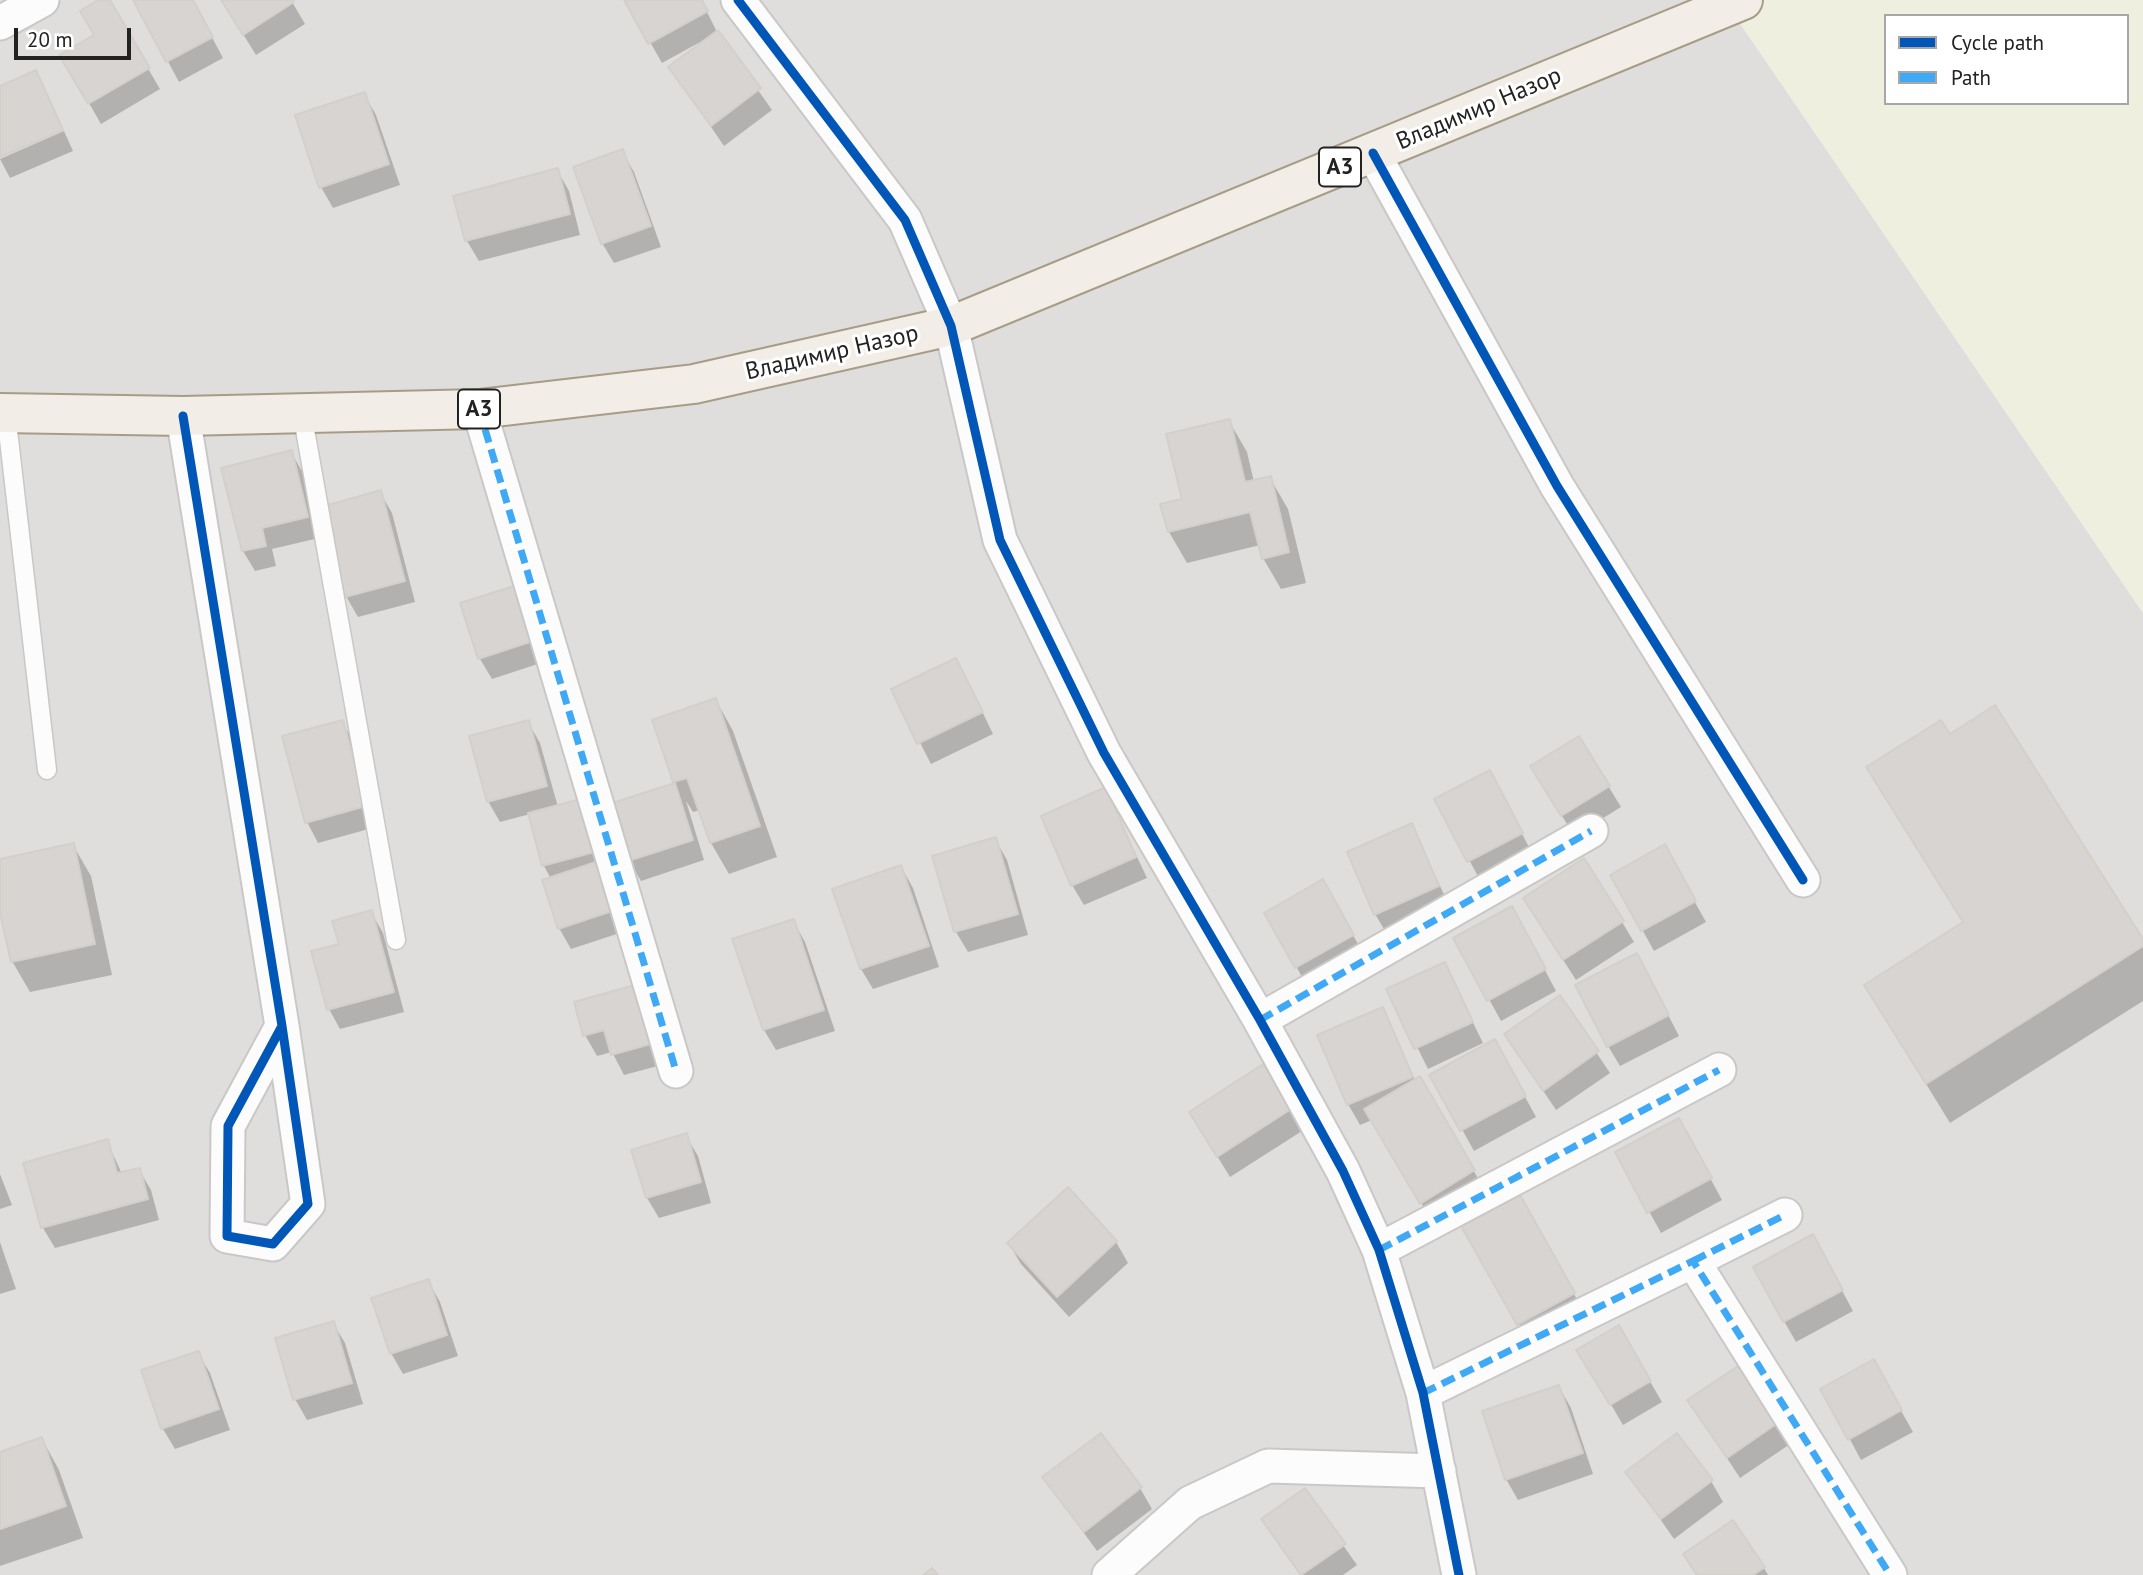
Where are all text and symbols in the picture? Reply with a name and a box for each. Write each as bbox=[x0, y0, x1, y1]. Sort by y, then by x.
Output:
scale bar bbox=[18, 14, 135, 58]
legend bbox=[1884, 14, 2129, 105]
text: 20 m bbox=[27, 26, 73, 53]
text: Cycle path bbox=[1951, 29, 2044, 56]
street label: Владимир Назор bbox=[1392, 61, 1566, 157]
text: Path bbox=[1951, 64, 1991, 91]
road number: A3 bbox=[1319, 148, 1361, 186]
street label: Владимир Назор bbox=[743, 319, 921, 387]
road number: A3 bbox=[458, 390, 500, 428]

